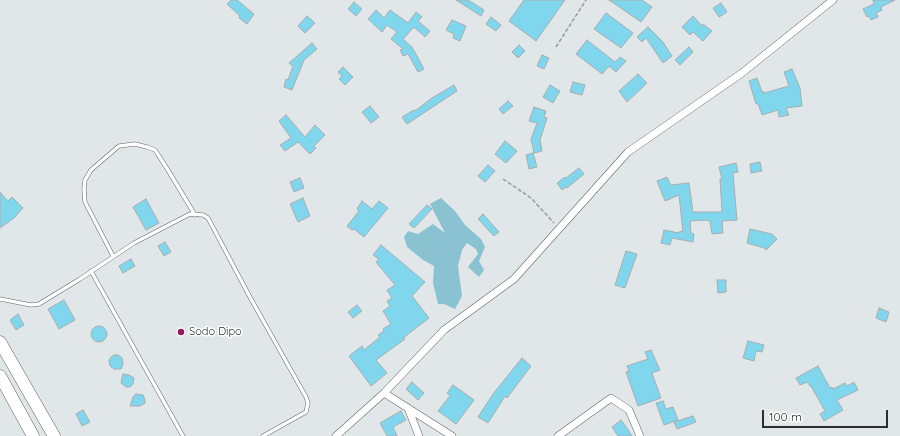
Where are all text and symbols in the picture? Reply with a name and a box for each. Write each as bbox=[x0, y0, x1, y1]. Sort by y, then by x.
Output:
place label: Sodo Dipo bbox=[189, 325, 242, 339]
marker: Sodo Dipo bbox=[176, 327, 186, 337]
scale bar bbox=[764, 402, 890, 428]
text: 100 m bbox=[769, 409, 802, 424]

